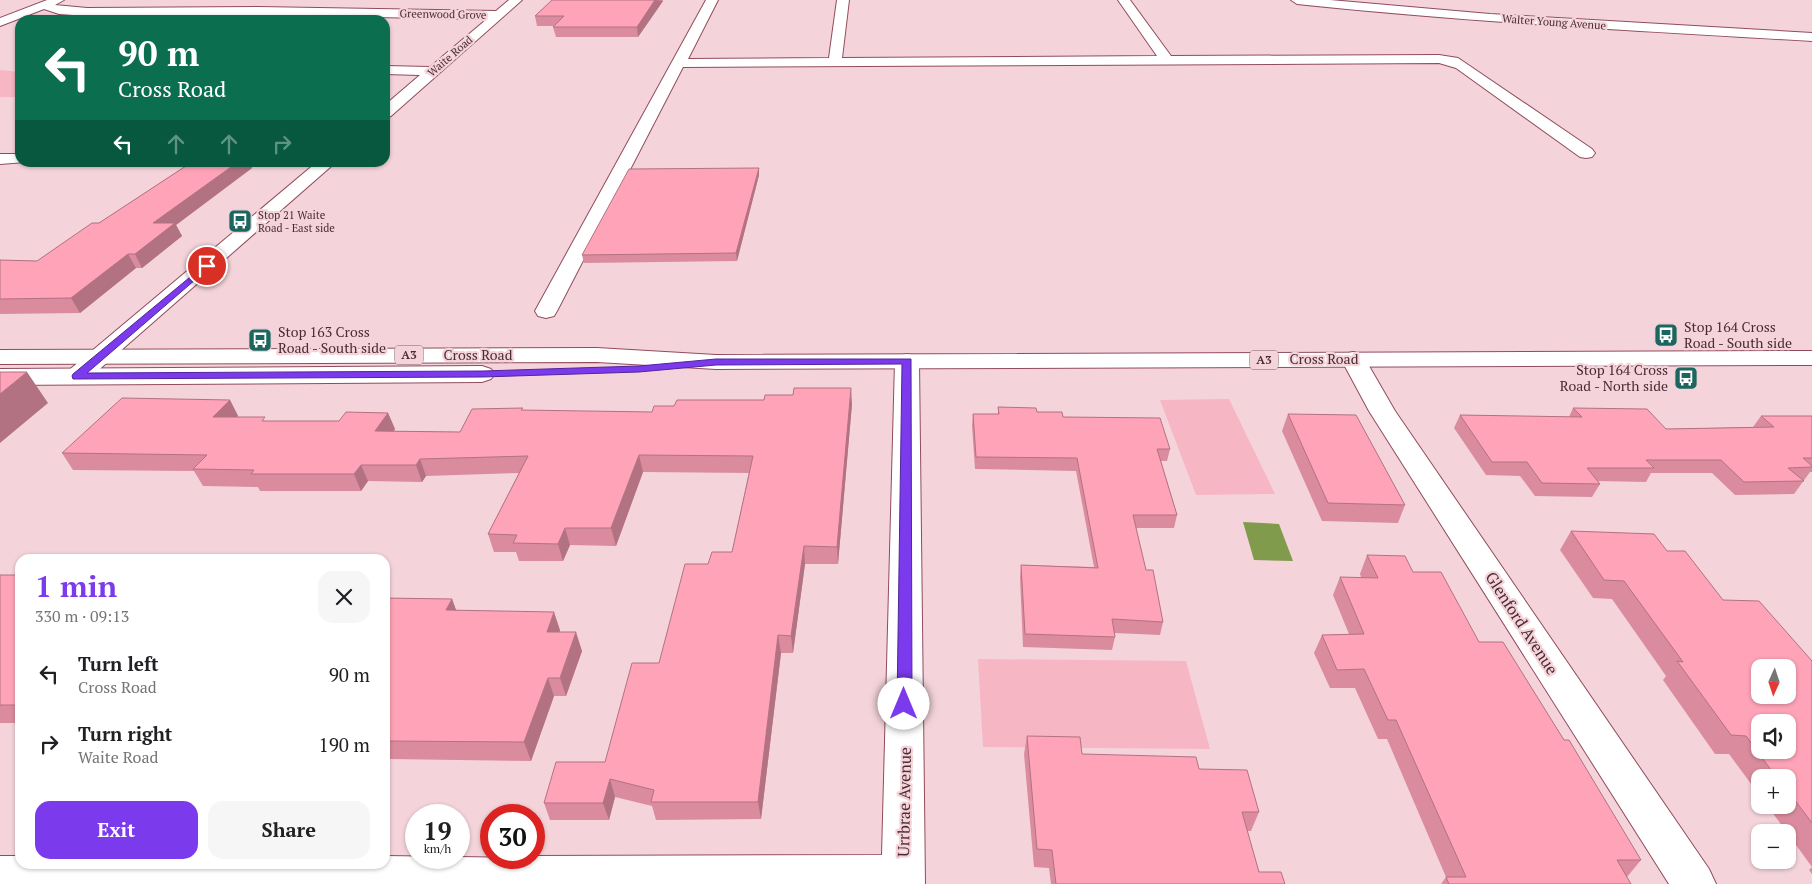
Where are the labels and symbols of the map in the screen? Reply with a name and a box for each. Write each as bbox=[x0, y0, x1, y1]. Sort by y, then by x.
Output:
street label: Greenwood Grove bbox=[399, 6, 487, 22]
street label: Walter Young Avenue bbox=[1502, 11, 1607, 33]
street label: Waite Road bbox=[425, 33, 475, 79]
bus stop icon: Stop 21 Waite Road - East side bbox=[227, 208, 253, 234]
place label: Stop 21 Waite Road - East side bbox=[258, 208, 335, 235]
pin bbox=[186, 245, 228, 287]
place label: Stop 164 Cross Road - South side bbox=[1684, 317, 1792, 352]
place label: Stop 163 Cross Road - South side bbox=[278, 322, 386, 357]
bus stop icon: Stop 164 Cross Road - South side bbox=[1653, 322, 1679, 348]
bus stop icon: Stop 163 Cross Road - South side bbox=[247, 327, 273, 353]
street label: Cross Road bbox=[444, 345, 513, 364]
road number: A3 bbox=[395, 346, 423, 364]
street label: Cross Road bbox=[1290, 349, 1359, 368]
road number: A3 bbox=[1250, 350, 1278, 370]
place label: Stop 164 Cross Road - North side bbox=[1560, 360, 1668, 395]
bus stop icon: Stop 164 Cross Road - North side bbox=[1673, 365, 1699, 391]
street label: Glenford Avenue bbox=[1481, 567, 1563, 679]
north arrow bbox=[1751, 659, 1796, 704]
position arrow bbox=[877, 677, 929, 729]
street label: Urrbrae Avenue bbox=[892, 747, 916, 857]
speed limit sign: 30 bbox=[480, 804, 545, 869]

